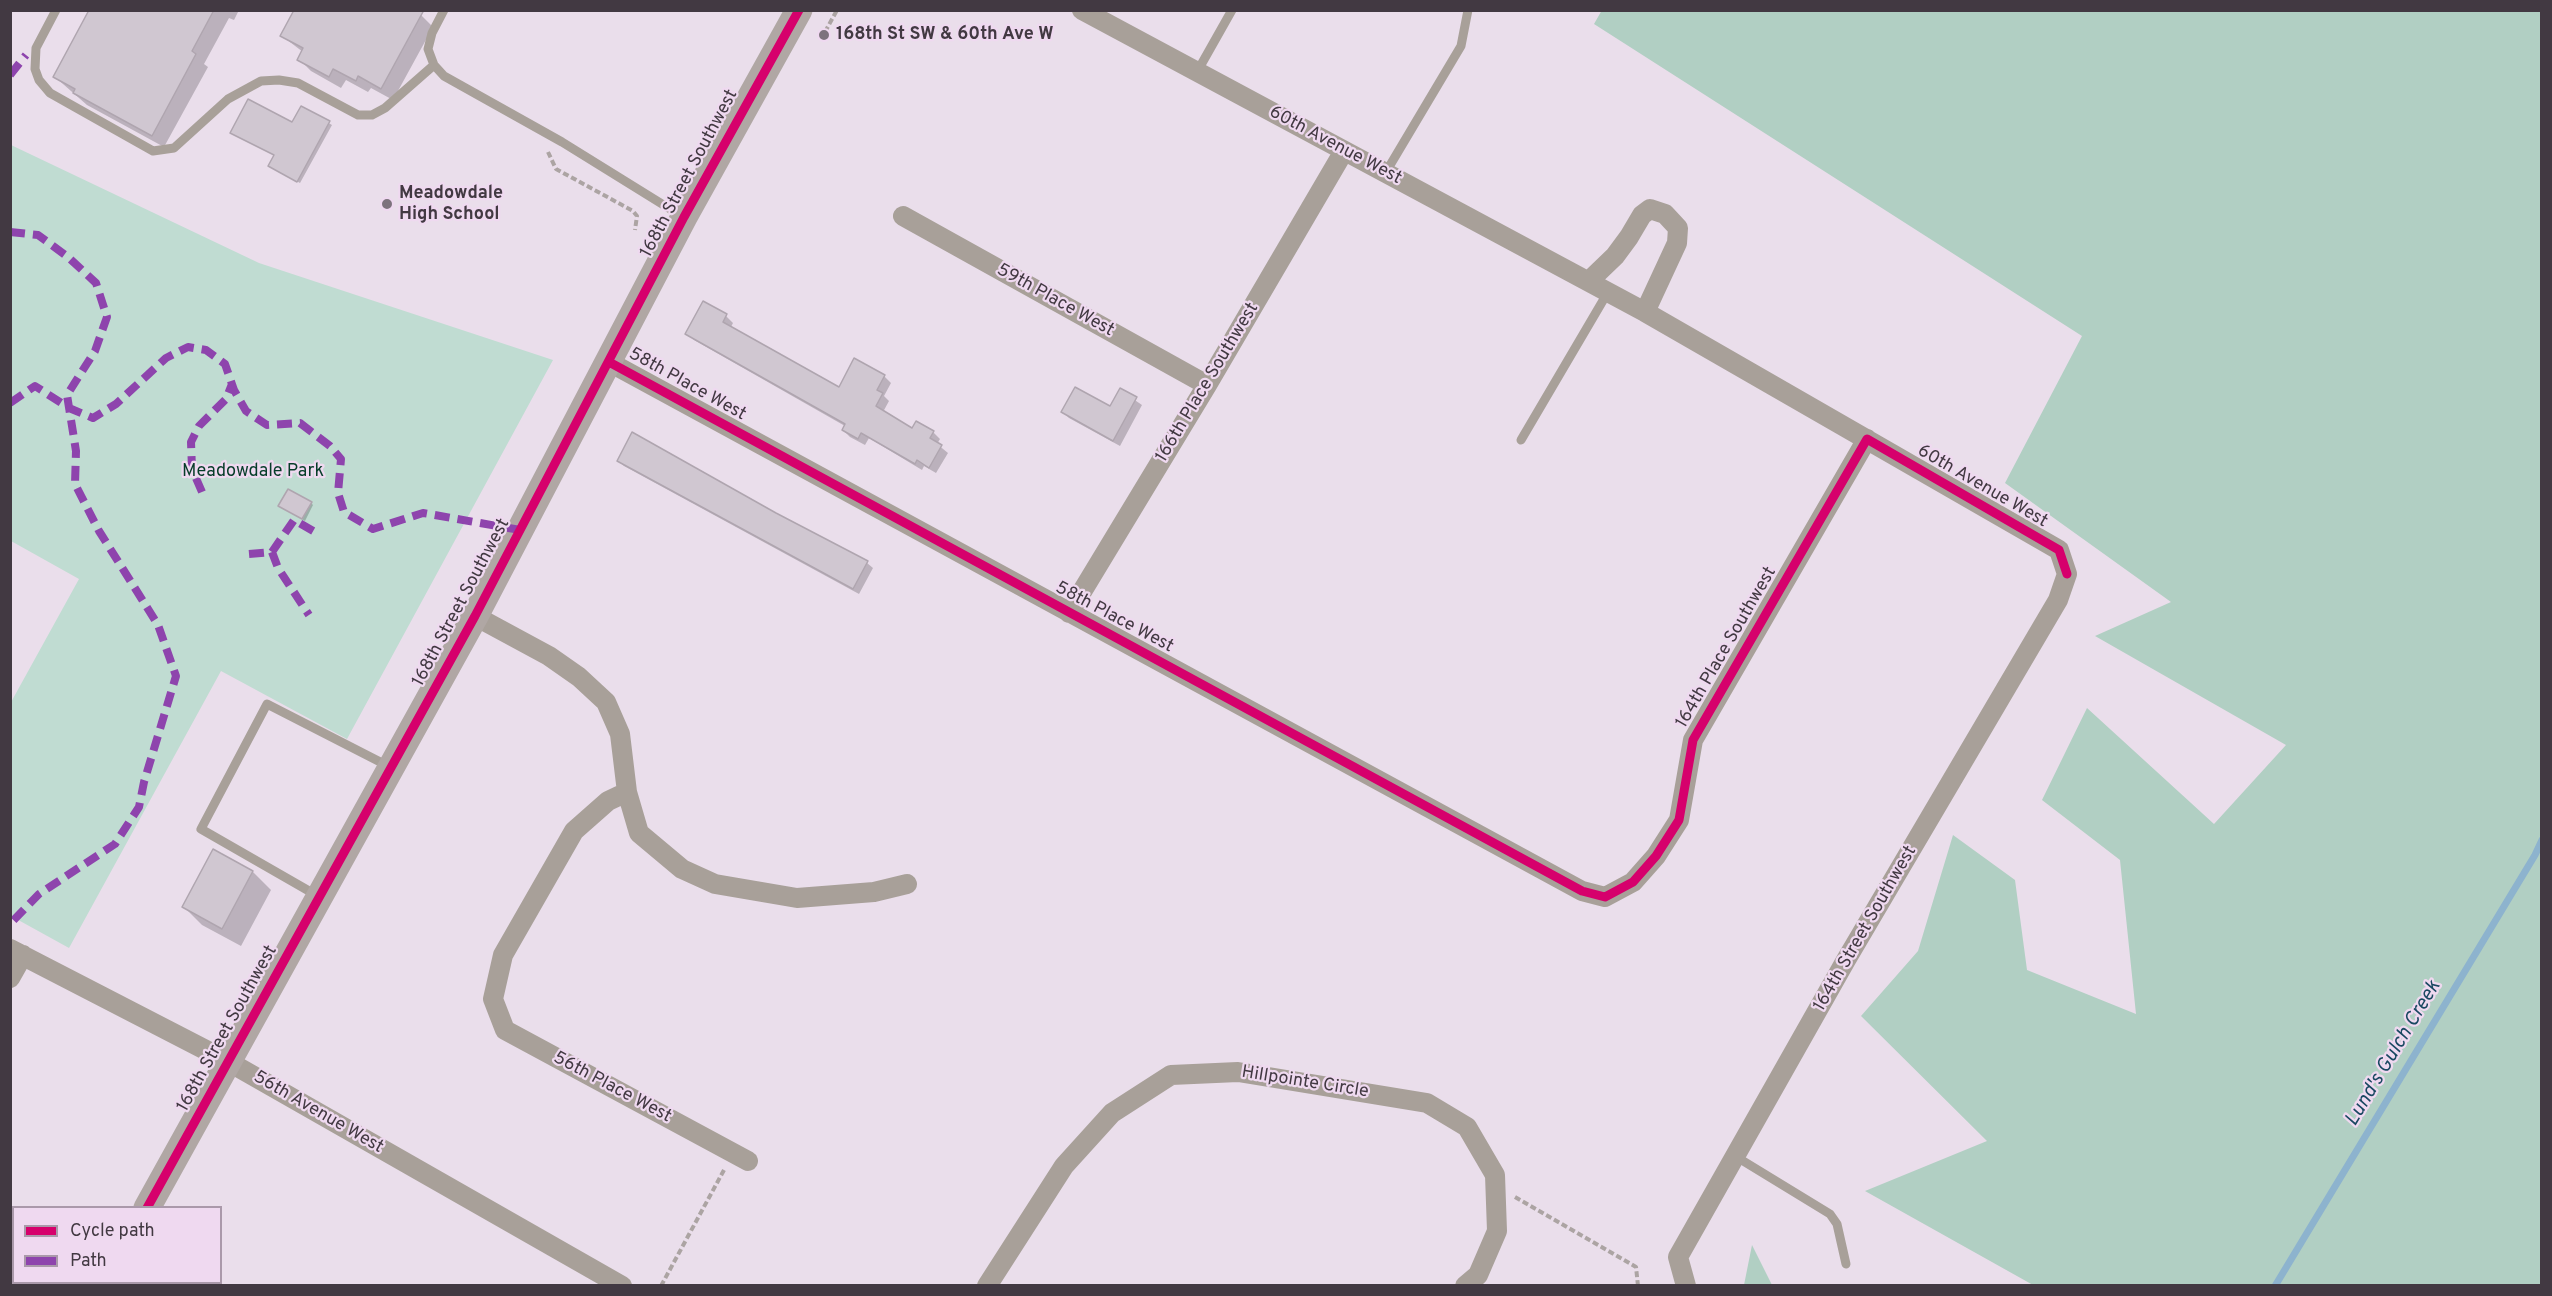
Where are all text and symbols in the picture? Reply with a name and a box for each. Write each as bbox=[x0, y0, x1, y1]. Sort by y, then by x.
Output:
place label: 168th St SW & 60th Ave W bbox=[836, 24, 1054, 46]
marker: 168th St SW & 60th Ave W bbox=[817, 28, 831, 42]
street label: 168th Street Southwest bbox=[637, 86, 743, 262]
street label: 60th Avenue West bbox=[1265, 102, 1405, 190]
place label: Meadowdale High School bbox=[399, 183, 503, 226]
marker: Meadowdale High School bbox=[380, 197, 394, 211]
street label: 59th Place West bbox=[993, 260, 1117, 342]
street label: 166th Place Southwest bbox=[1152, 299, 1264, 467]
street label: 58th Place West bbox=[625, 344, 749, 426]
street label: 60th Avenue West bbox=[1913, 441, 2051, 533]
park label: Meadowdale Park bbox=[182, 461, 324, 483]
street label: 168th Street Southwest bbox=[409, 515, 515, 691]
street label: 164th Place Southwest bbox=[1672, 564, 1782, 732]
street label: 58th Place West bbox=[1051, 578, 1177, 658]
street label: 164th Street Southwest bbox=[1810, 842, 1922, 1016]
street label: 168th Street Southwest bbox=[173, 942, 283, 1116]
water label: Lund's Gulch Creek bbox=[2341, 977, 2447, 1131]
street label: 56th Place West bbox=[549, 1048, 675, 1128]
street label: Hillpointe Circle bbox=[1240, 1062, 1370, 1104]
street label: 56th Avenue West bbox=[249, 1067, 387, 1159]
legend bbox=[12, 1206, 222, 1284]
text: Cycle path bbox=[70, 1220, 155, 1243]
text: Path bbox=[70, 1250, 107, 1273]

